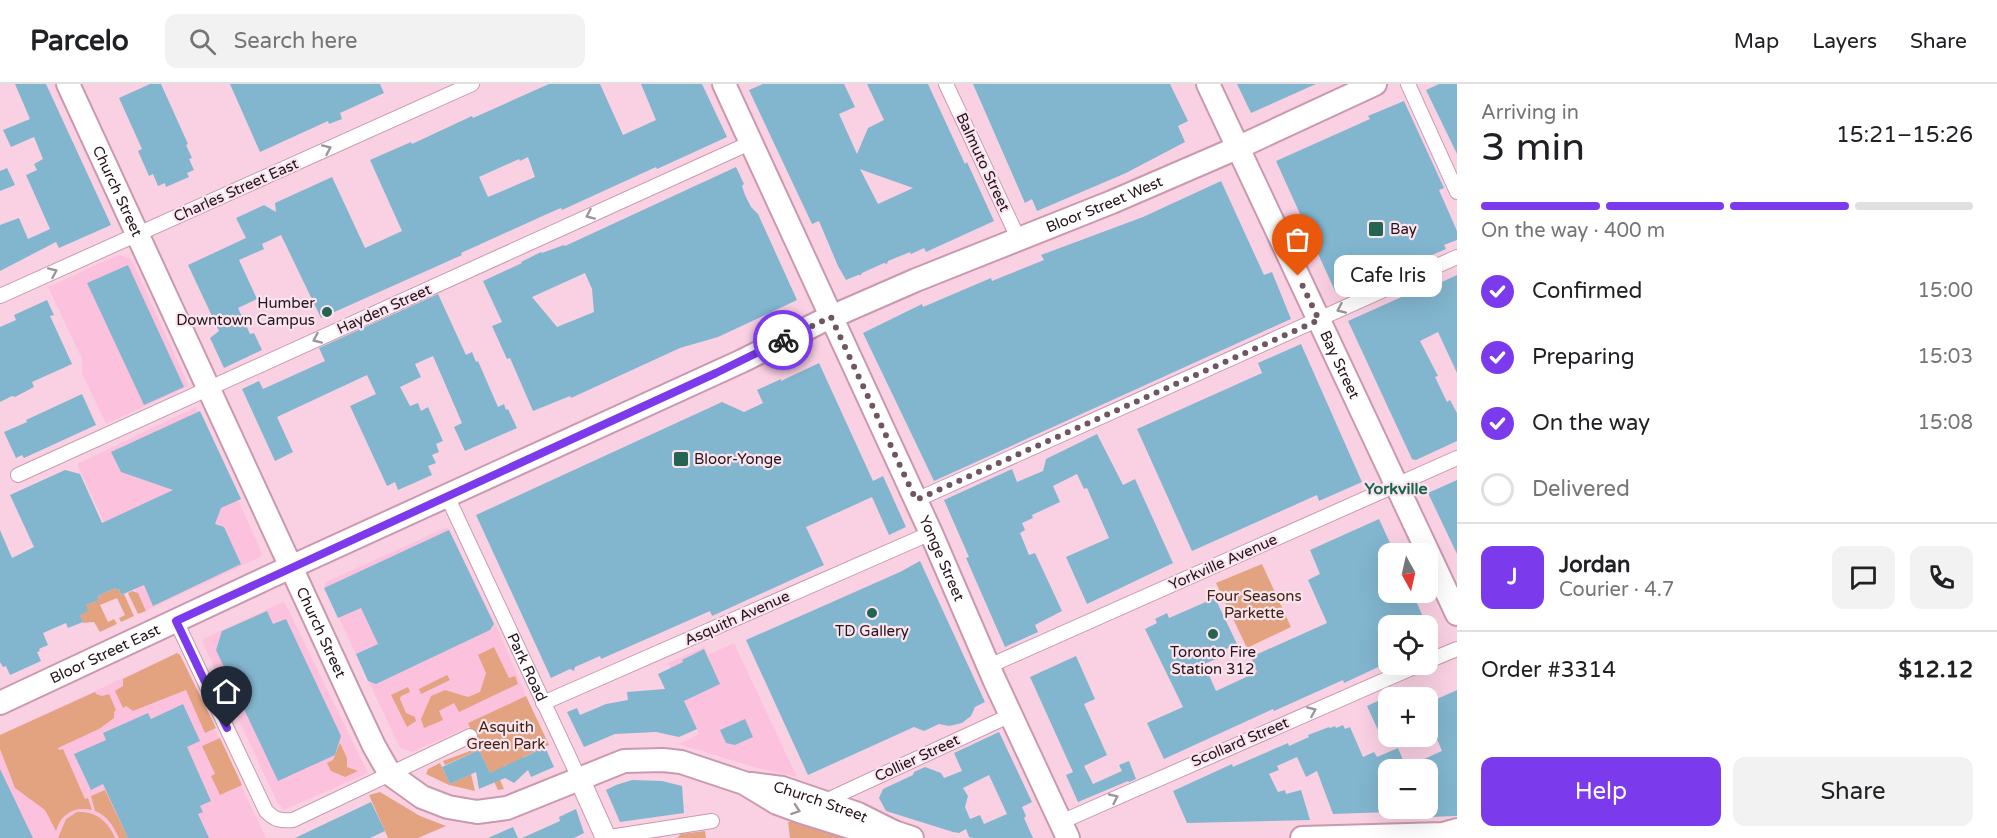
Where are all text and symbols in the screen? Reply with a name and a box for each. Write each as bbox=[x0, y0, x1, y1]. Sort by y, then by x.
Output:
search box bbox=[165, 14, 585, 68]
text: Parcelo bbox=[30, 24, 129, 58]
icon: search bbox=[186, 25, 219, 58]
text: Search here bbox=[234, 28, 358, 54]
text: Map bbox=[1734, 29, 1779, 54]
text: Layers bbox=[1812, 29, 1877, 54]
text: Share bbox=[1910, 29, 1967, 54]
text: Arriving in bbox=[1481, 101, 1579, 125]
street label: Balmuto Street bbox=[952, 110, 1014, 214]
text: 15:21–15:26 bbox=[1836, 122, 1973, 148]
text: 3 min bbox=[1481, 124, 1585, 171]
street label: Church Street bbox=[89, 143, 146, 240]
one-way arrow bbox=[320, 144, 331, 156]
street label: Charles Street East bbox=[171, 154, 301, 226]
street label: Bloor Street West bbox=[1043, 172, 1166, 236]
one-way arrow bbox=[586, 208, 597, 220]
pin bbox=[1272, 214, 1323, 276]
text: On the way · 400 m bbox=[1481, 219, 1665, 243]
marker: Bay bbox=[1367, 220, 1385, 238]
place label: Bay bbox=[1390, 220, 1417, 238]
icon: bag bbox=[1281, 223, 1314, 256]
callout: Cafe Iris bbox=[1334, 255, 1442, 297]
text: Cafe Iris bbox=[1350, 264, 1426, 288]
one-way arrow bbox=[47, 267, 58, 279]
icon: check bbox=[1481, 275, 1514, 308]
text: Confirmed bbox=[1532, 278, 1642, 304]
text: 15:00 bbox=[1918, 279, 1973, 303]
street label: Hayden Street bbox=[334, 280, 434, 338]
place label: Humber Downtown Campus bbox=[176, 294, 315, 329]
one-way arrow bbox=[1336, 302, 1347, 314]
marker: Humber Downtown Campus bbox=[320, 305, 334, 319]
courier bbox=[753, 310, 813, 370]
icon: bike bbox=[767, 324, 800, 357]
street label: Bay Street bbox=[1316, 327, 1364, 402]
one-way arrow bbox=[312, 332, 323, 344]
icon: check bbox=[1481, 341, 1514, 374]
text: Preparing bbox=[1532, 344, 1635, 370]
text: 15:03 bbox=[1918, 345, 1973, 369]
icon: check bbox=[1481, 407, 1514, 440]
text: On the way bbox=[1532, 410, 1650, 436]
text: 15:08 bbox=[1918, 411, 1973, 435]
marker: Bloor-Yonge bbox=[672, 450, 690, 468]
place label: Bloor-Yonge bbox=[694, 450, 782, 468]
text: Delivered bbox=[1532, 476, 1630, 502]
district label: Yorkville bbox=[1364, 479, 1428, 499]
street label: Yonge Street bbox=[915, 513, 968, 604]
street label: Yorkville Avenue bbox=[1166, 530, 1280, 594]
north arrow bbox=[1378, 543, 1438, 603]
map controls bbox=[1378, 543, 1438, 819]
button: chat bbox=[1832, 546, 1895, 609]
button: phone bbox=[1910, 546, 1973, 609]
text: Jordan bbox=[1559, 552, 1630, 578]
text: J bbox=[1507, 564, 1518, 590]
text: Courier · 4.7 bbox=[1559, 578, 1674, 602]
street label: Church Street bbox=[292, 584, 350, 681]
street label: Asquith Avenue bbox=[682, 587, 792, 649]
park label: Four Seasons Parkette bbox=[1206, 587, 1302, 622]
marker: TD Gallery bbox=[865, 606, 879, 620]
button: locate bbox=[1378, 615, 1438, 675]
street label: Bloor Street East bbox=[47, 620, 163, 687]
place label: TD Gallery bbox=[835, 622, 909, 640]
marker: Toronto Fire Station 312 bbox=[1206, 627, 1220, 641]
street label: Park Road bbox=[503, 630, 551, 704]
place label: Toronto Fire Station 312 bbox=[1170, 643, 1256, 678]
text: Order #3314 bbox=[1481, 657, 1616, 683]
text: $12.12 bbox=[1898, 657, 1973, 683]
pin bbox=[201, 666, 252, 728]
icon: home bbox=[210, 675, 243, 708]
button: + bbox=[1378, 687, 1438, 747]
one-way arrow bbox=[1306, 706, 1317, 718]
street label: Scollard Street bbox=[1189, 713, 1292, 771]
park label: Asquith Green Park bbox=[467, 718, 545, 753]
street label: Collier Street bbox=[872, 730, 963, 785]
button: Help bbox=[1481, 757, 1721, 826]
button: Share bbox=[1733, 757, 1973, 826]
button: − bbox=[1378, 759, 1438, 819]
street label: Church Street bbox=[773, 778, 871, 826]
one-way arrow bbox=[1108, 793, 1119, 805]
one-way arrow bbox=[790, 803, 801, 815]

